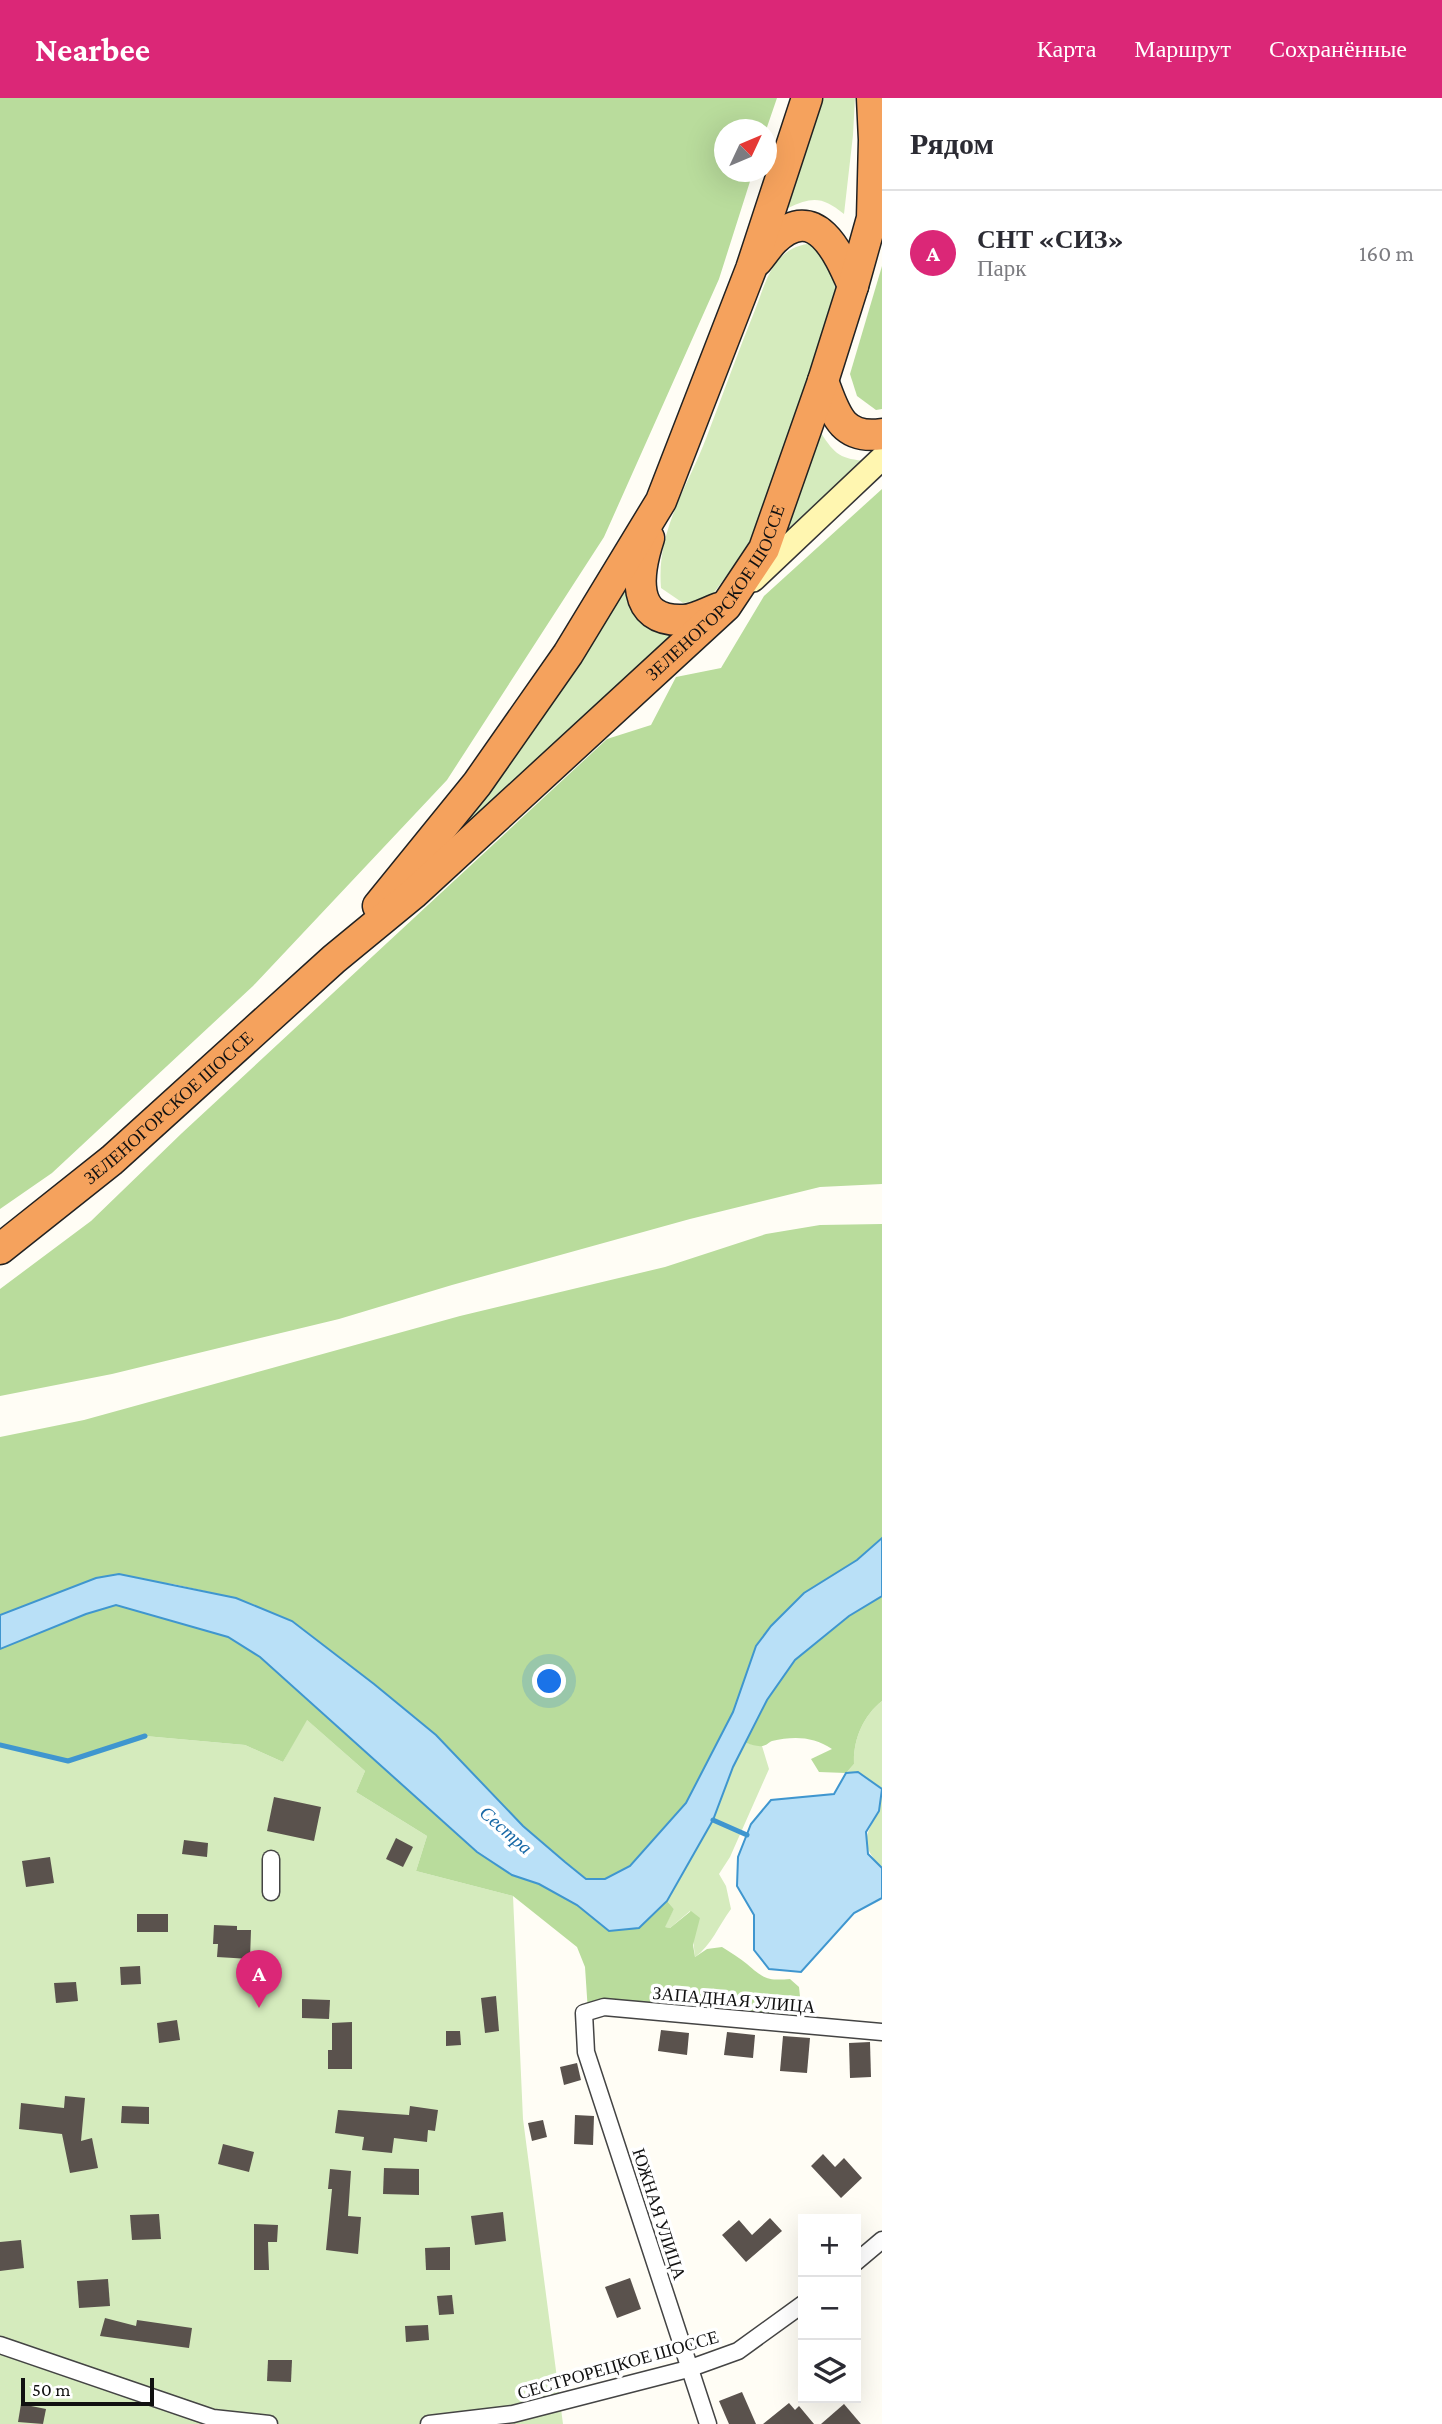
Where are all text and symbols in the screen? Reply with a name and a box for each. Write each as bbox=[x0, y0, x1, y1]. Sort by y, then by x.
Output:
text: Nearbee bbox=[35, 31, 150, 68]
text: Карта bbox=[1037, 35, 1096, 62]
text: Маршрут bbox=[1134, 35, 1231, 62]
text: Сохранённые bbox=[1269, 35, 1407, 62]
north arrow bbox=[714, 119, 777, 182]
text: Рядом bbox=[910, 127, 994, 160]
text: СНТ «СИЗ» bbox=[977, 225, 1124, 254]
text: A bbox=[926, 240, 940, 266]
text: 160 m bbox=[1359, 240, 1414, 266]
text: Парк bbox=[977, 255, 1027, 281]
street label: ЗЕЛЕНОГОРСКОЕ ШОССЕ bbox=[642, 502, 789, 684]
street label: ЗЕЛЕНОГОРСКОЕ ШОССЕ bbox=[80, 1027, 257, 1188]
your location bbox=[532, 1664, 566, 1698]
water label: Сестра bbox=[476, 1802, 536, 1858]
pin: A bbox=[236, 1950, 282, 2008]
street label: ЗАПАДНАЯ УЛИЦА bbox=[652, 1983, 816, 2017]
street label: ЮЖНАЯ УЛИЦА bbox=[628, 2146, 690, 2282]
map controls bbox=[798, 2214, 861, 2403]
button: + bbox=[798, 2214, 861, 2277]
button: − bbox=[798, 2277, 861, 2340]
street label: СЕСТРОРЕЦКОЕ ШОССЕ bbox=[515, 2327, 721, 2403]
button: layers bbox=[798, 2340, 861, 2403]
scale bar bbox=[21, 2375, 154, 2407]
text: 50 m bbox=[32, 2379, 71, 2400]

